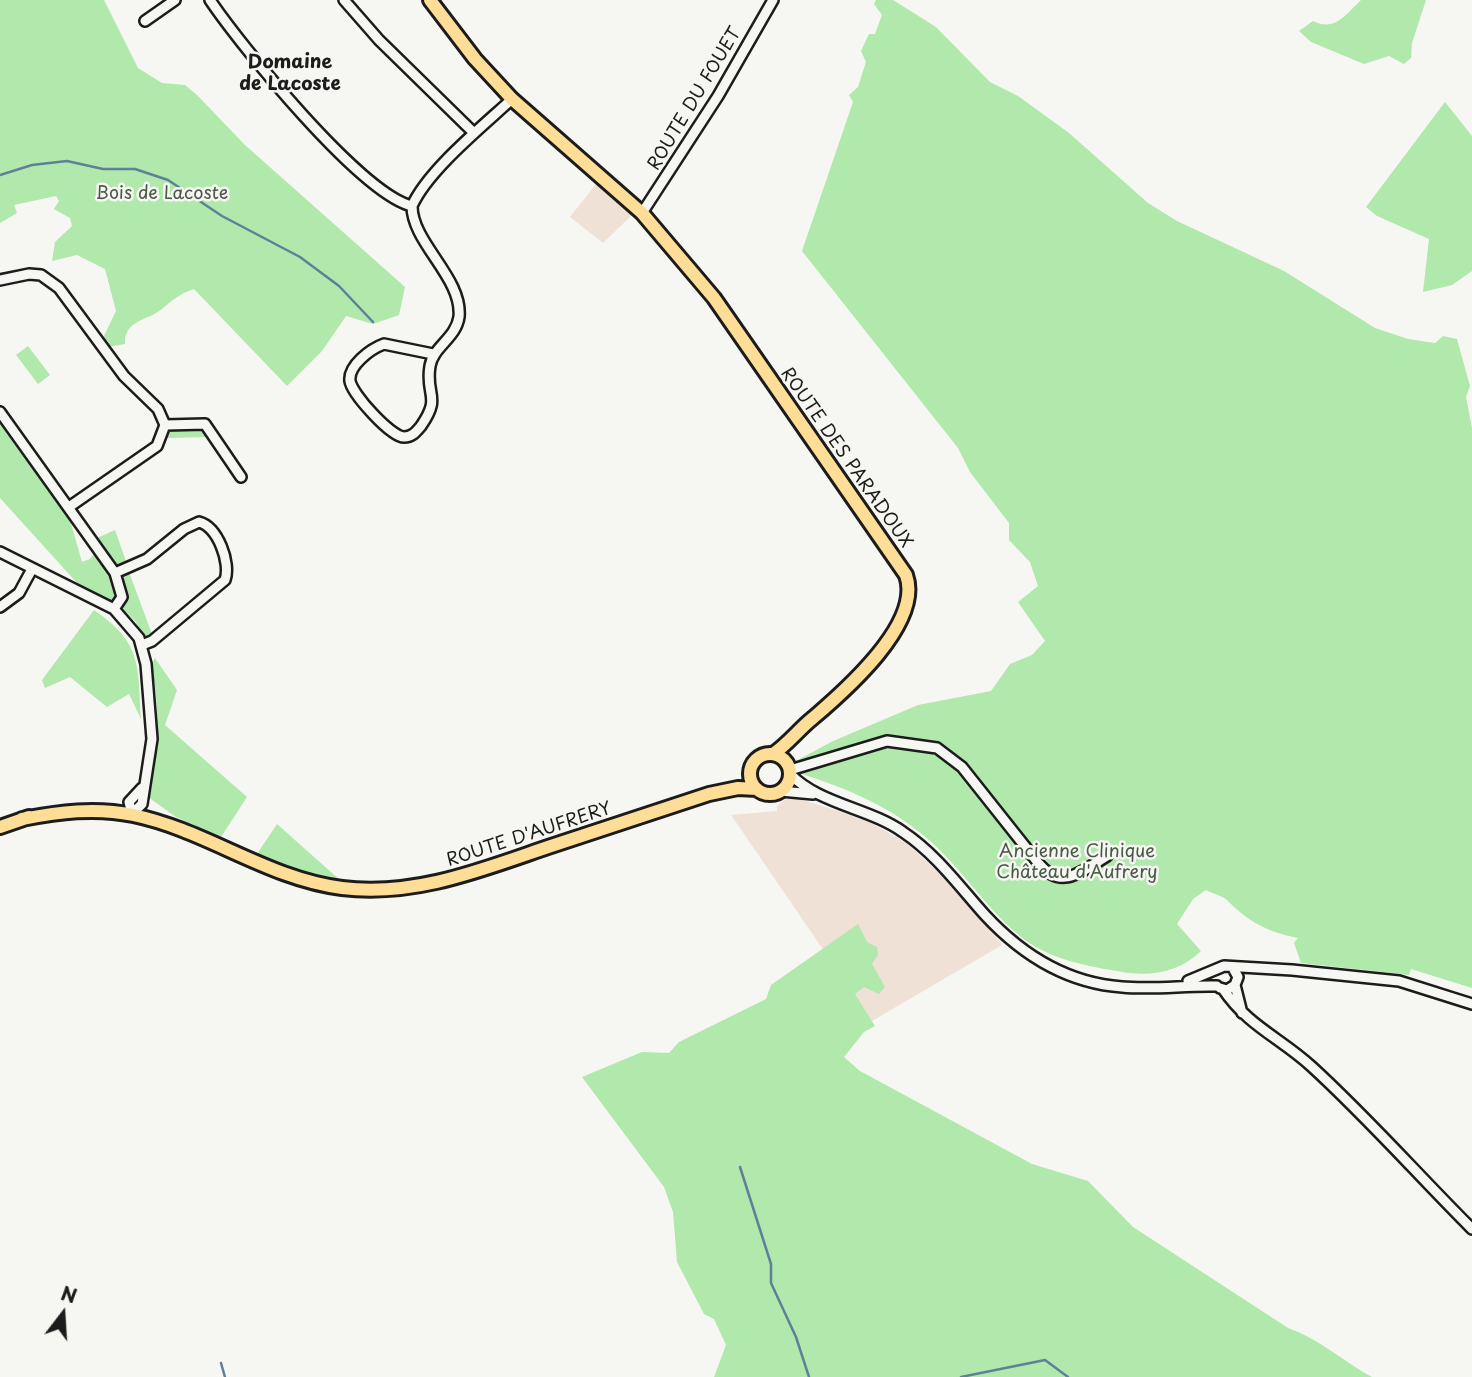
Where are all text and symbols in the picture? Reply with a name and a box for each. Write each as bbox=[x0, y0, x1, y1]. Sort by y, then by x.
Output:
street label: ROUTE DU FOUET bbox=[644, 23, 746, 175]
district label: Domaine de Lacoste bbox=[239, 52, 341, 96]
park label: Bois de Lacoste bbox=[96, 183, 228, 205]
street label: ROUTE DES PARADOUX bbox=[775, 364, 917, 552]
street label: ROUTE D'AUFRERY bbox=[444, 798, 614, 872]
park label: Ancienne Clinique Château d'Aufrery bbox=[996, 841, 1158, 884]
text: N bbox=[58, 1278, 80, 1310]
north arrow bbox=[28, 1279, 98, 1349]

